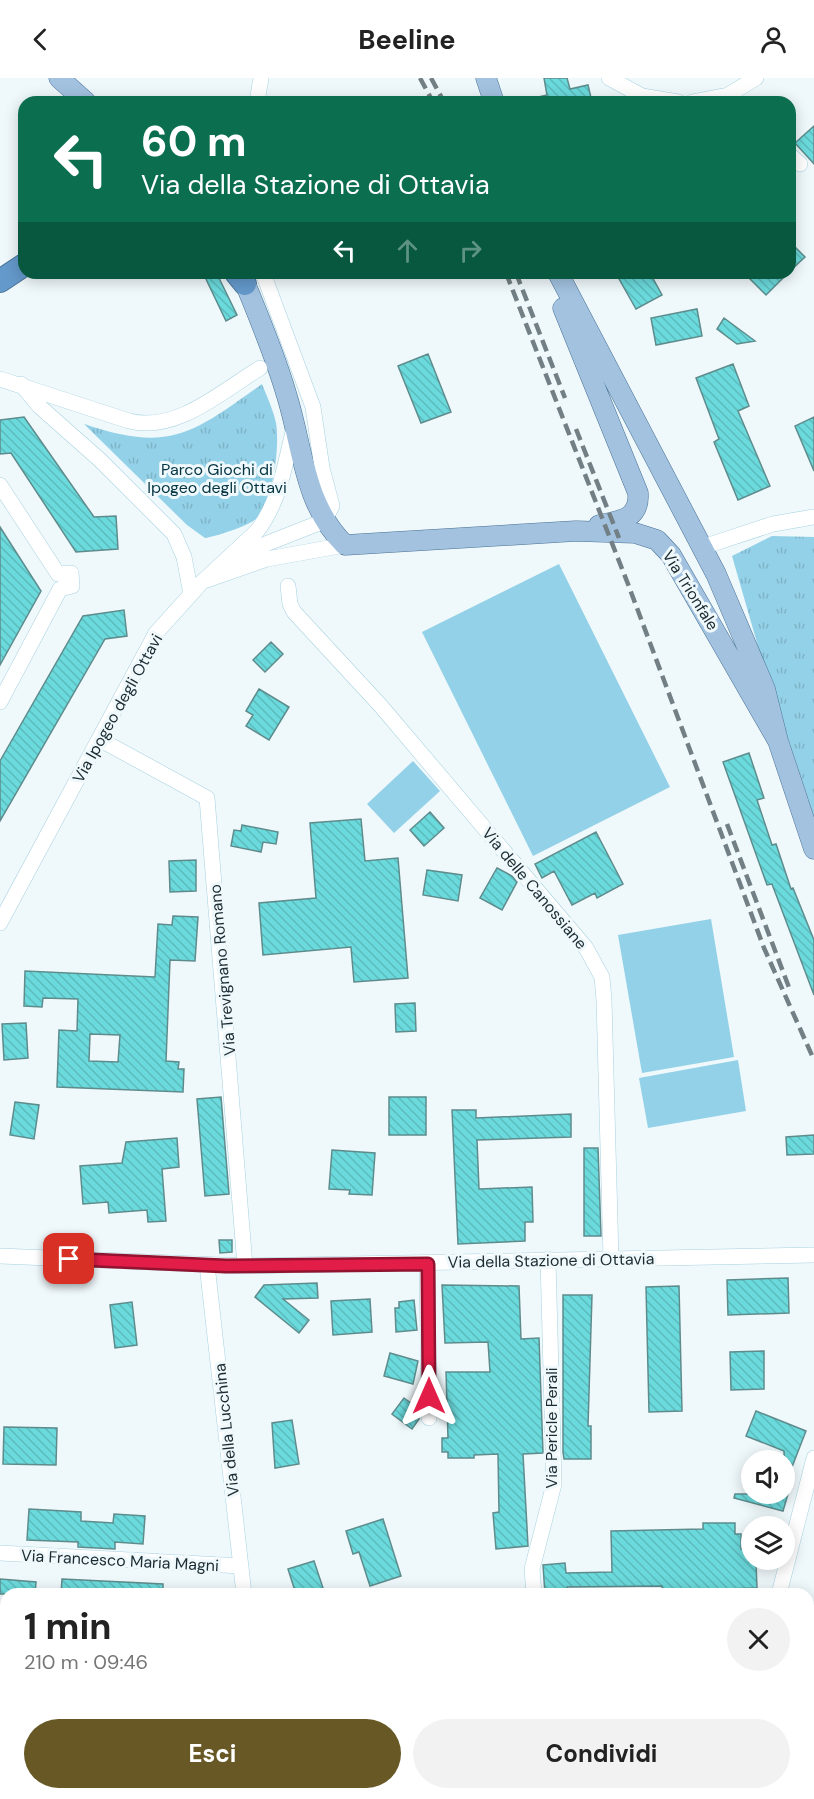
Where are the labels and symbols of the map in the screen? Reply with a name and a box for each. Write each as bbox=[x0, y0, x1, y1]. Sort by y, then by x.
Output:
park label: Parco Giochi di Ipogeo degli Ottavi bbox=[147, 459, 287, 498]
street label: Via Trionfale bbox=[658, 546, 723, 634]
street label: Via Ipogeo degli Ottavi bbox=[68, 630, 167, 786]
street label: Via delle Canossiane bbox=[477, 823, 592, 954]
street label: Via Trevignano Romano bbox=[205, 883, 240, 1057]
pin bbox=[43, 1233, 94, 1284]
street label: Via della Stazione di Ottavia bbox=[448, 1248, 654, 1273]
street label: Via della Lucchina bbox=[209, 1362, 244, 1497]
position arrow bbox=[397, 1364, 461, 1428]
street label: Via Pericle Perali bbox=[541, 1367, 562, 1489]
street label: Via Francesco Maria Magni bbox=[21, 1545, 219, 1576]

